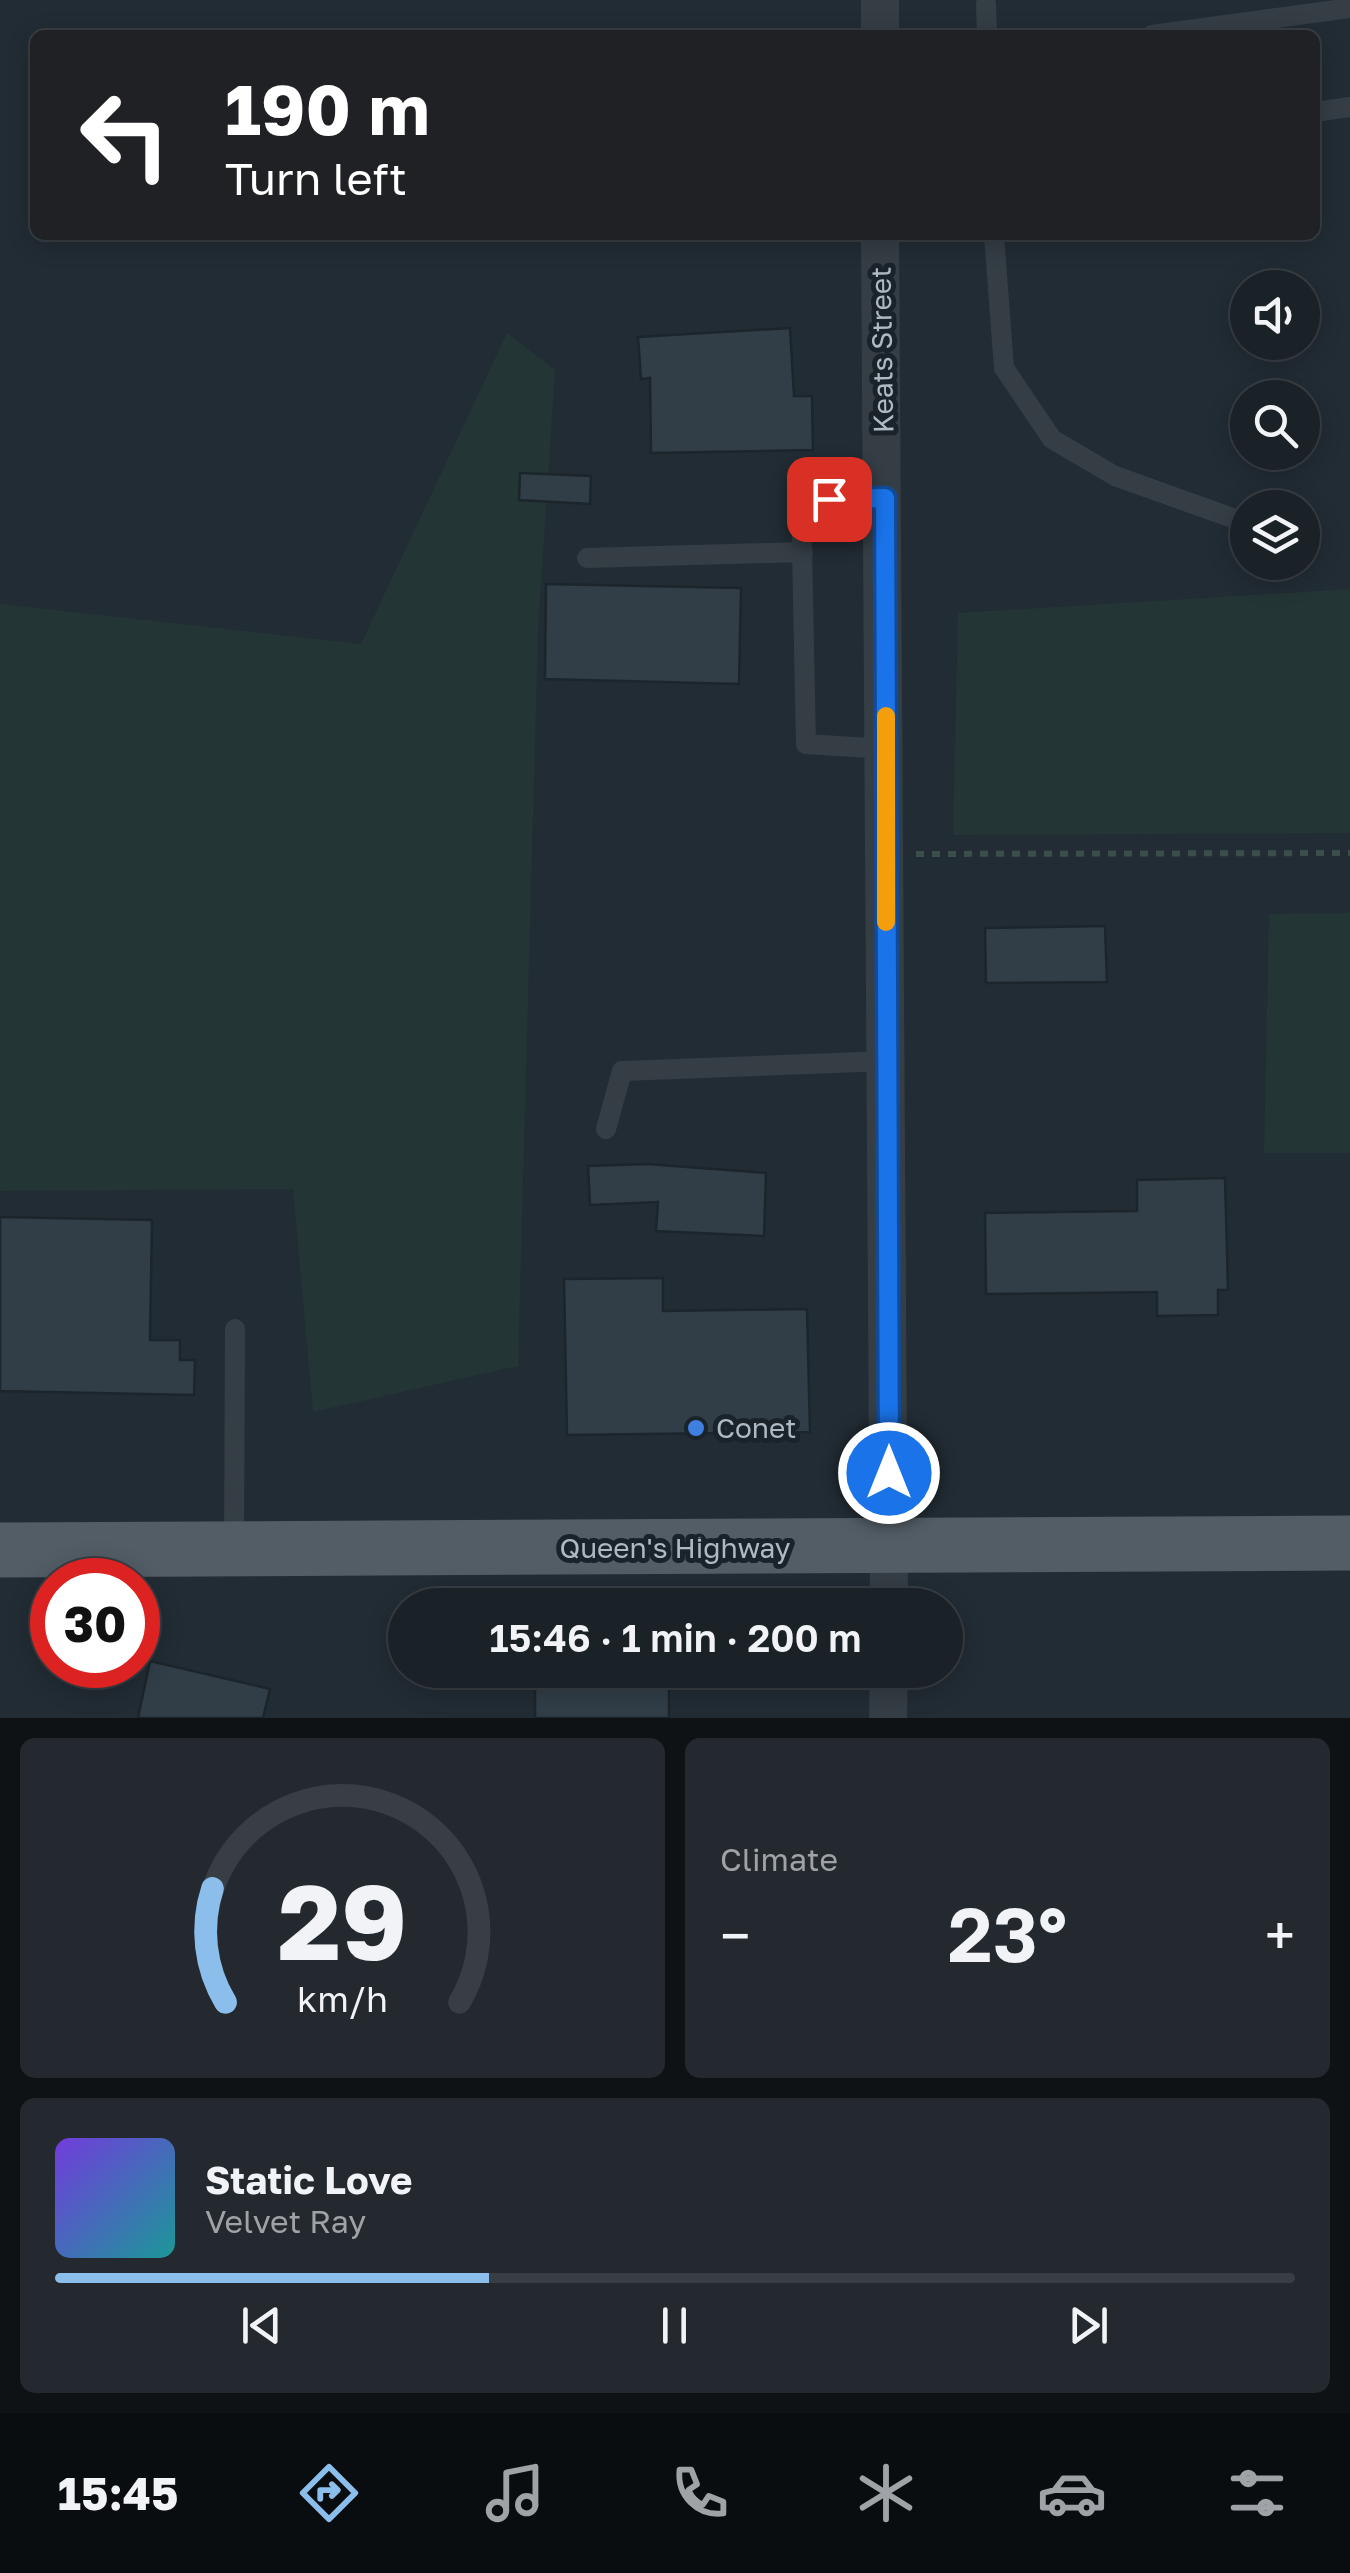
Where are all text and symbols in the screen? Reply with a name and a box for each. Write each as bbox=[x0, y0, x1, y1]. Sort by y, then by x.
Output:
text: 190 m bbox=[225, 66, 430, 150]
icon: left bbox=[60, 70, 190, 200]
text: Turn left bbox=[225, 151, 407, 205]
street label: Keats Street bbox=[864, 266, 899, 434]
map controls bbox=[1230, 270, 1320, 580]
button: sound bbox=[1230, 270, 1320, 360]
button: search bbox=[1230, 380, 1320, 470]
pin bbox=[787, 457, 872, 542]
icon: arrive bbox=[802, 472, 857, 527]
button: layers bbox=[1230, 490, 1320, 580]
place label: Conet bbox=[716, 1411, 797, 1444]
marker: Conet bbox=[685, 1417, 707, 1439]
position arrow bbox=[837, 1421, 941, 1525]
street label: Queen's Highway bbox=[559, 1531, 791, 1564]
speed limit sign: 30 bbox=[30, 1558, 160, 1688]
text: 15:46 · 1 min · 200 m bbox=[489, 1615, 862, 1660]
text: Climate bbox=[720, 1840, 838, 1878]
text: 29 bbox=[278, 1858, 407, 1983]
text: 23° bbox=[948, 1888, 1067, 1979]
text: − bbox=[720, 1902, 750, 1968]
text: + bbox=[1265, 1902, 1295, 1968]
text: km/h bbox=[297, 1977, 388, 2020]
text: Static Love bbox=[205, 2157, 412, 2202]
text: Velvet Ray bbox=[205, 2202, 366, 2240]
icon: previous bbox=[234, 2298, 289, 2353]
icon: pause bbox=[647, 2298, 702, 2353]
icon: next bbox=[1061, 2298, 1116, 2353]
icon: directions bbox=[294, 2458, 364, 2528]
icon: music bbox=[480, 2458, 550, 2528]
icon: phone bbox=[665, 2458, 735, 2528]
icon: climate bbox=[851, 2458, 921, 2528]
icon: car bbox=[1037, 2458, 1107, 2528]
icon: filters bbox=[1222, 2458, 1292, 2528]
text: 15:45 bbox=[58, 2466, 178, 2520]

